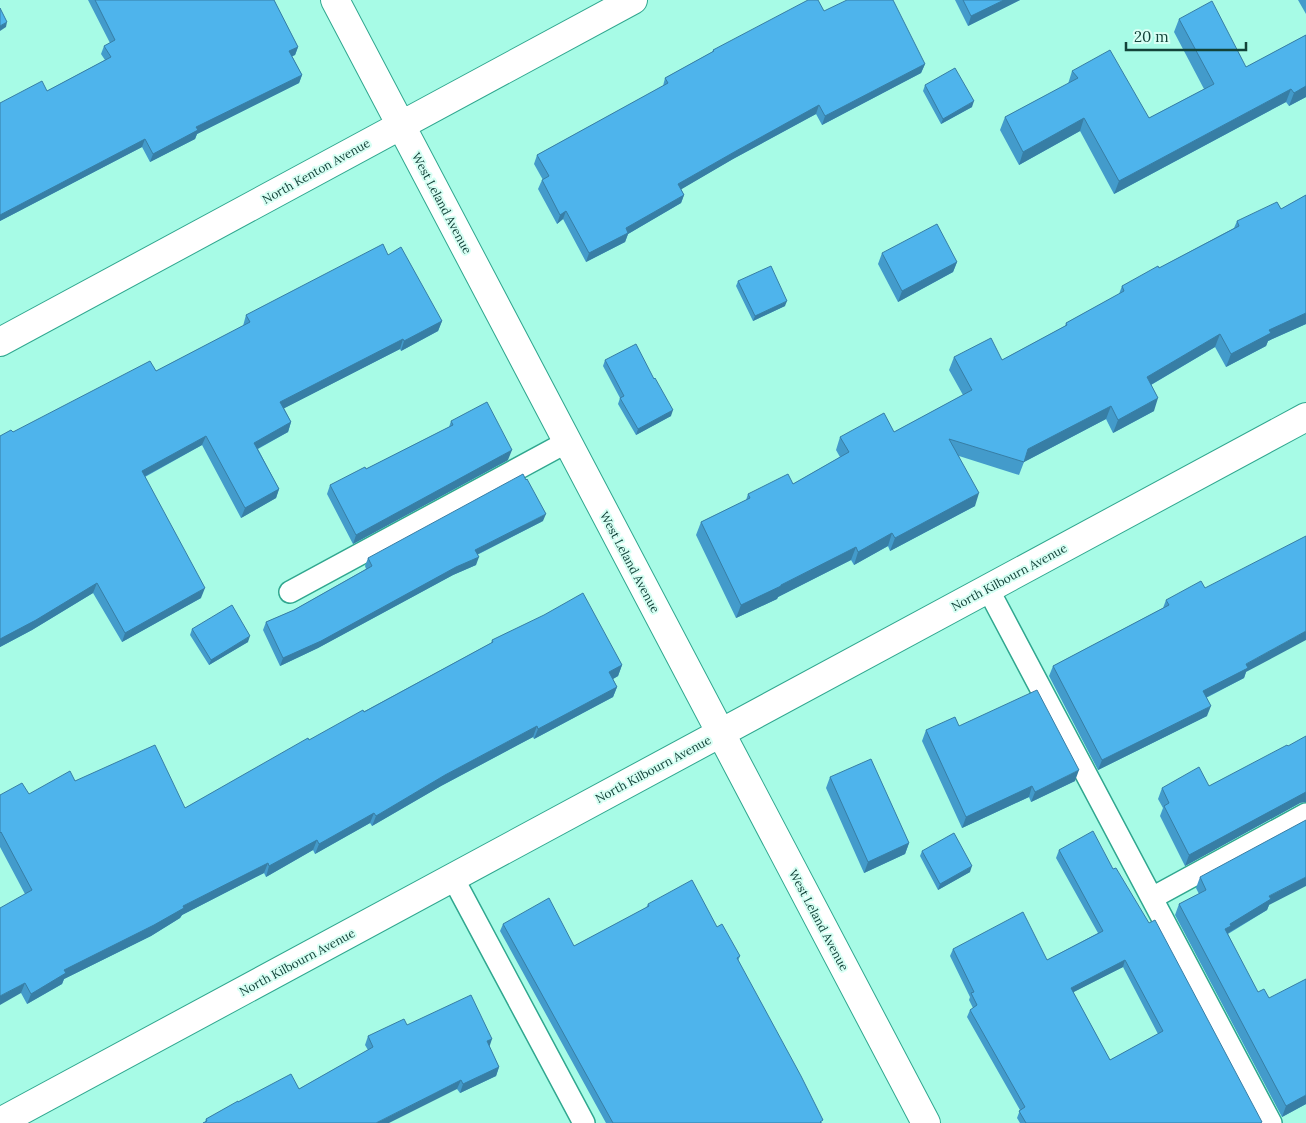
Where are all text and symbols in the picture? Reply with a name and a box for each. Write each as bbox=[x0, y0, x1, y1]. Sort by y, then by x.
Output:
scale bar bbox=[1126, 20, 1246, 52]
text: 20 m bbox=[1134, 27, 1169, 46]
street label: North Kenton Avenue bbox=[260, 135, 373, 207]
street label: West Leland Avenue bbox=[409, 150, 475, 257]
street label: West Leland Avenue bbox=[597, 509, 663, 616]
street label: North Kilbourn Avenue bbox=[949, 540, 1070, 614]
street label: North Kilbourn Avenue bbox=[593, 732, 714, 806]
street label: West Leland Avenue bbox=[786, 867, 852, 974]
street label: North Kilbourn Avenue bbox=[237, 925, 358, 999]

